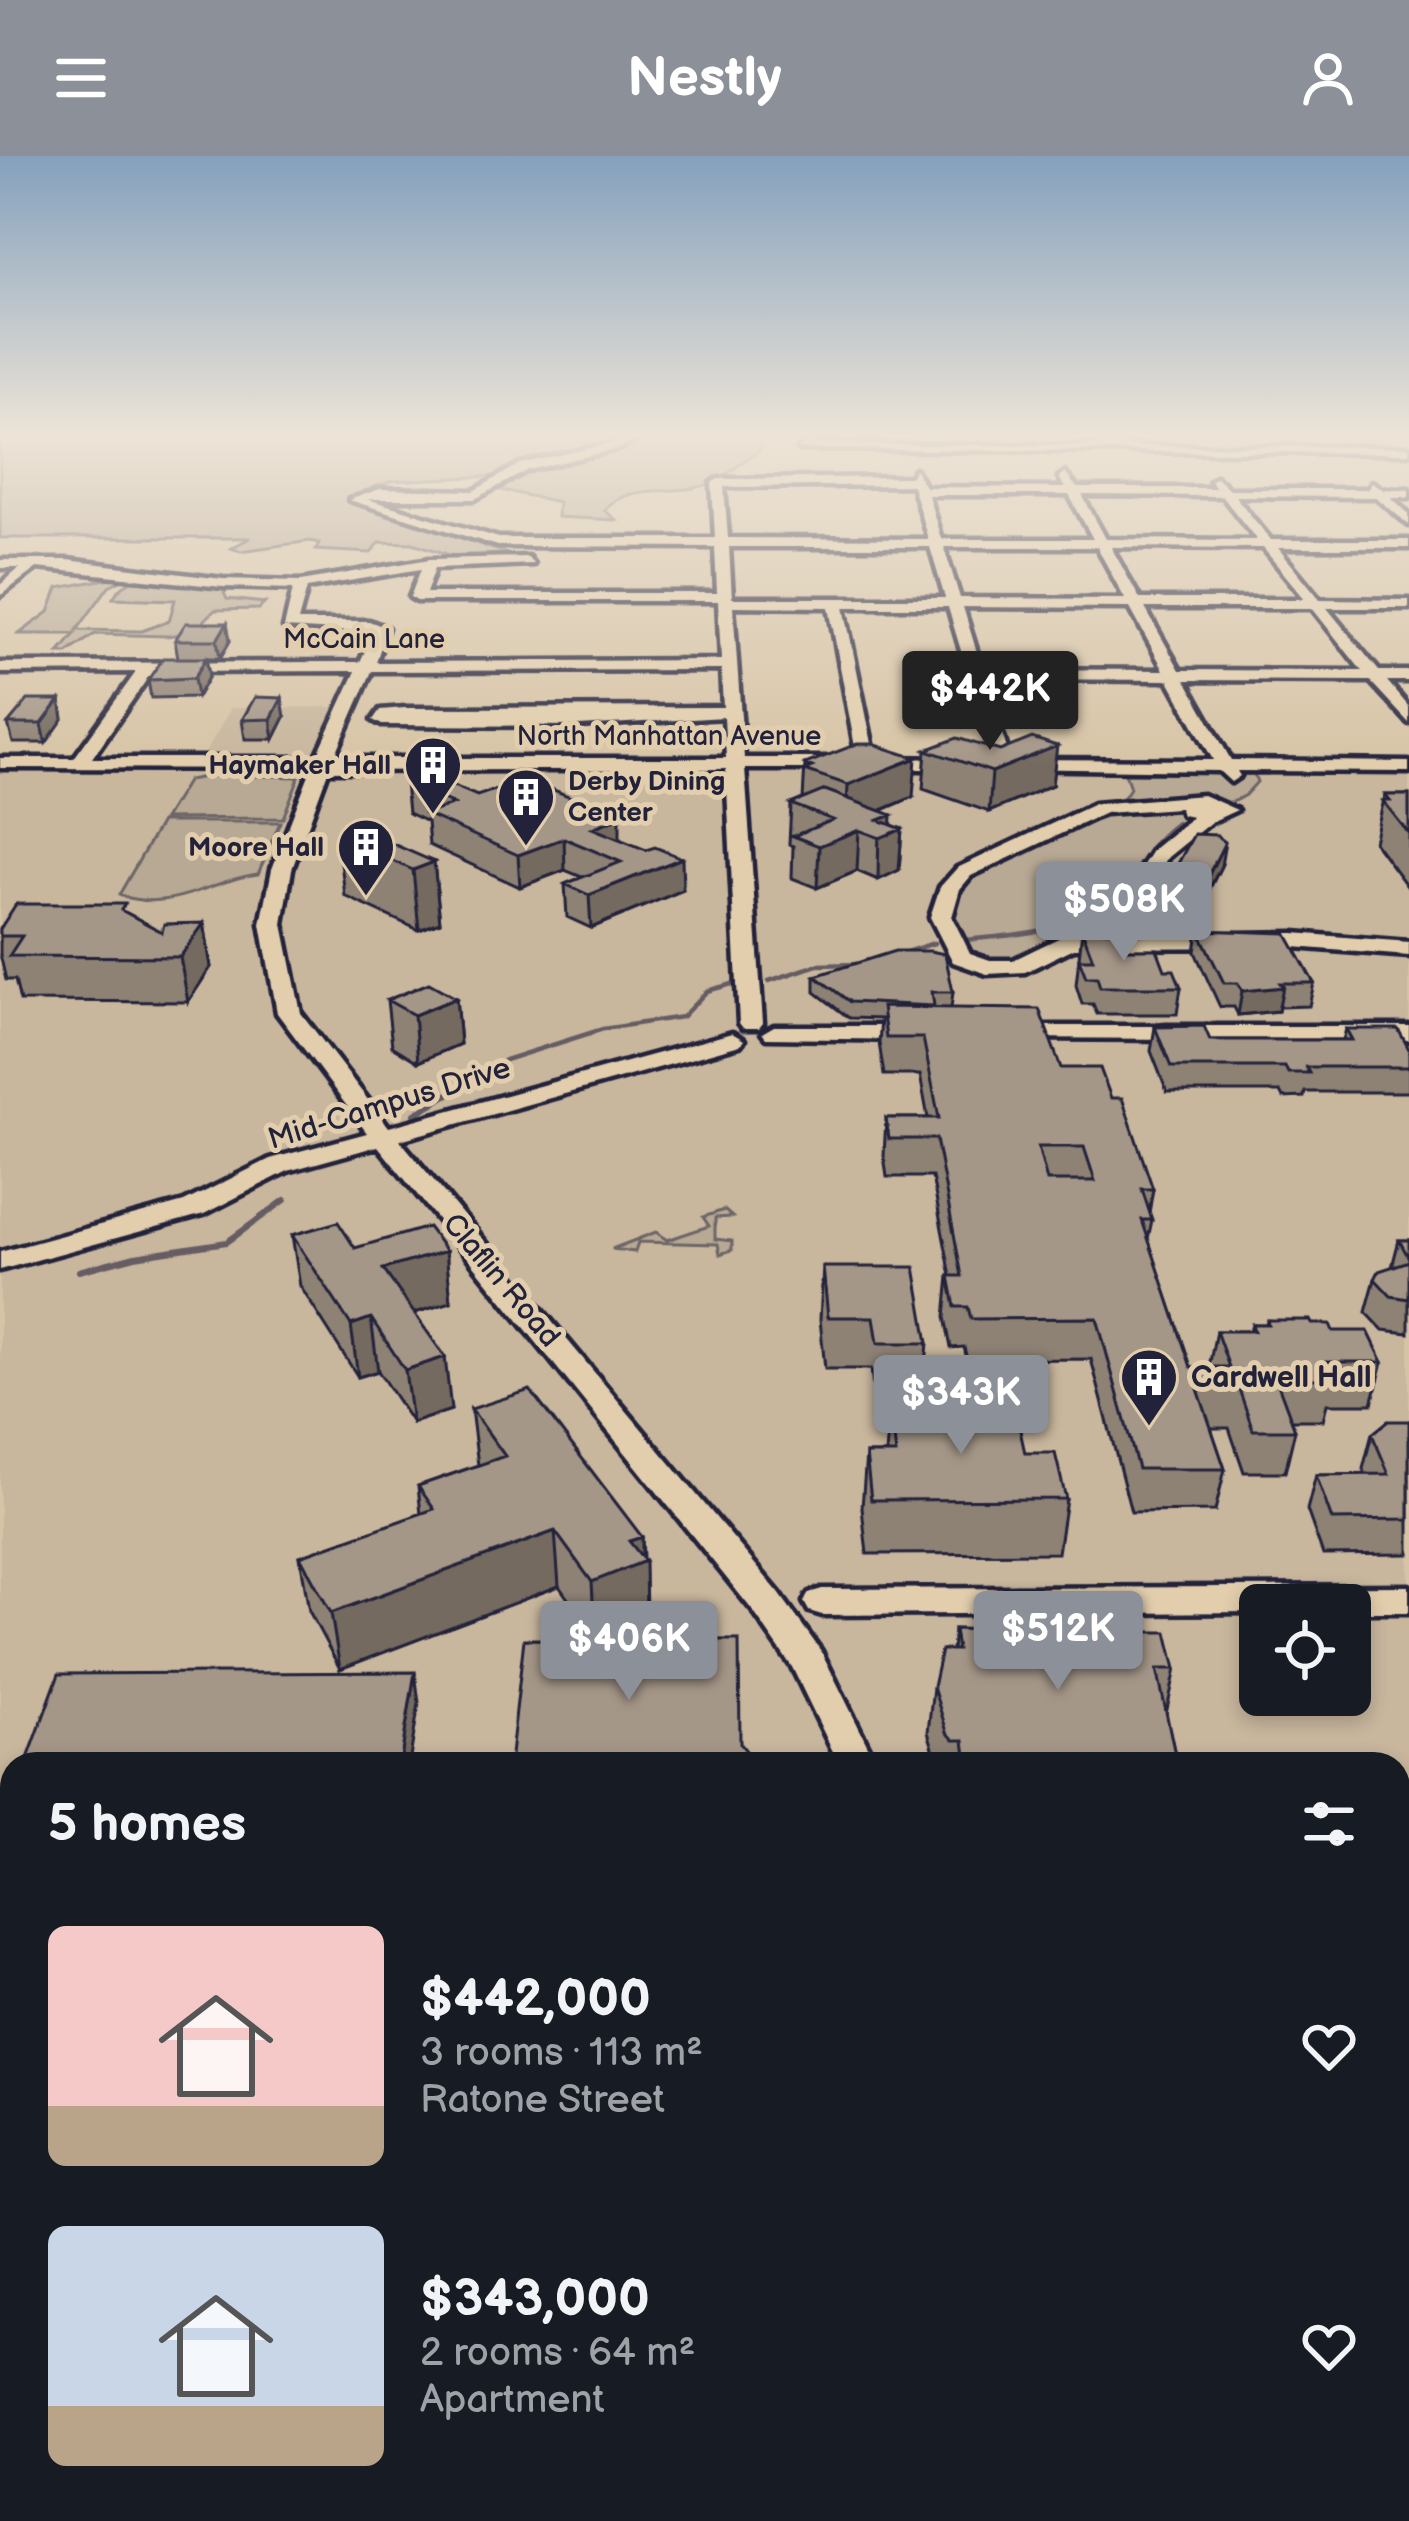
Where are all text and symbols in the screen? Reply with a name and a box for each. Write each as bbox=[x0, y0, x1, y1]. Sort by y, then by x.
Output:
icon: menu bbox=[48, 45, 114, 111]
icon: person bbox=[1295, 45, 1361, 111]
text: Nestly bbox=[627, 46, 782, 111]
street label: McCain Lane bbox=[283, 624, 445, 656]
pin: $442K bbox=[906, 651, 1074, 753]
text: $442K bbox=[929, 666, 1051, 713]
street label: North Manhattan Avenue bbox=[517, 721, 821, 753]
building icon: Haymaker Hall bbox=[402, 734, 464, 816]
place label: Haymaker Hall bbox=[208, 750, 391, 782]
building icon: Derby Dining Center bbox=[495, 766, 557, 848]
place label: Derby Dining Center bbox=[568, 766, 725, 829]
building icon: Moore Hall bbox=[335, 816, 397, 898]
place label: Moore Hall bbox=[188, 832, 324, 864]
pin: $508K bbox=[1040, 862, 1208, 964]
text: $508K bbox=[1063, 877, 1185, 924]
street label: Mid-Campus Drive bbox=[264, 1050, 515, 1158]
street label: Claflin Road bbox=[435, 1206, 568, 1355]
building icon: Cardwell Hall bbox=[1118, 1346, 1180, 1428]
pin: $343K bbox=[877, 1355, 1045, 1457]
place label: Cardwell Hall bbox=[1191, 1360, 1372, 1396]
text: $343K bbox=[901, 1370, 1021, 1417]
map controls bbox=[1239, 1584, 1371, 1716]
button: locate bbox=[1239, 1584, 1371, 1716]
pin: $512K bbox=[974, 1591, 1142, 1693]
pin: $406K bbox=[545, 1601, 713, 1703]
text: $512K bbox=[1001, 1606, 1115, 1653]
text: $406K bbox=[567, 1616, 691, 1663]
icon: filters bbox=[1296, 1791, 1362, 1857]
text: 5 homes bbox=[48, 1794, 246, 1855]
text: $442,000 bbox=[420, 1969, 651, 2030]
icon: home bbox=[144, 1974, 288, 2118]
icon: heart bbox=[1296, 2013, 1362, 2079]
text: 3 rooms · 113 m² bbox=[420, 2030, 703, 2077]
text: Ratone Street bbox=[420, 2077, 665, 2124]
text: $343,000 bbox=[420, 2269, 650, 2330]
icon: home bbox=[144, 2274, 288, 2418]
icon: heart bbox=[1296, 2313, 1362, 2379]
text: 2 rooms · 64 m² bbox=[420, 2330, 695, 2377]
text: Apartment bbox=[420, 2377, 604, 2424]

